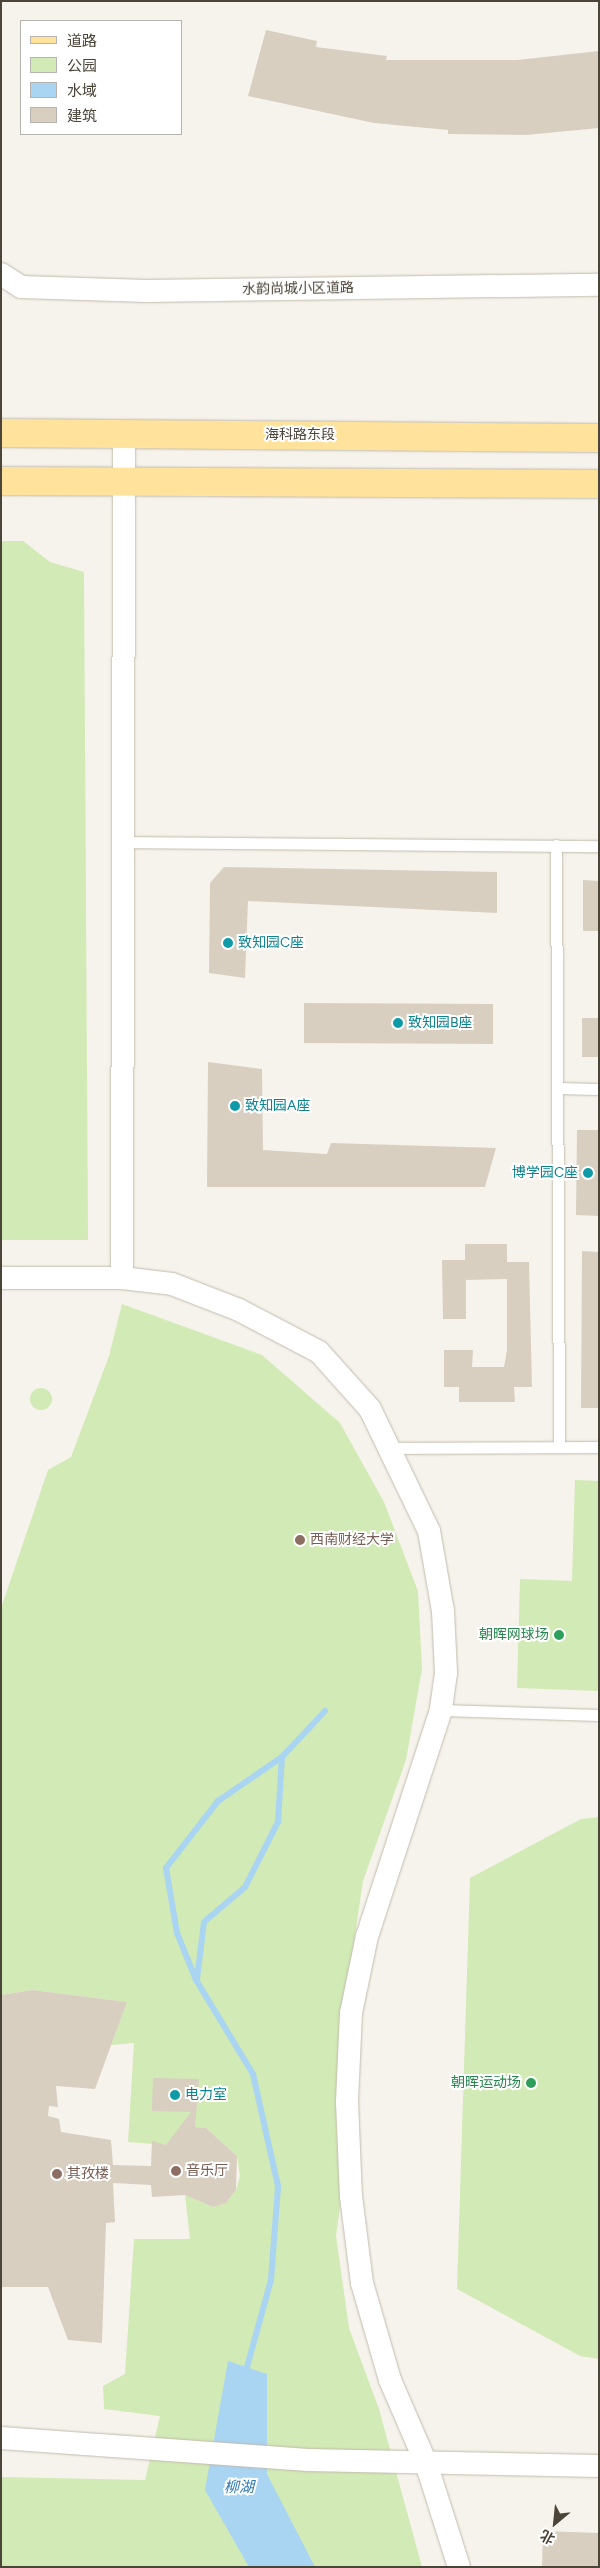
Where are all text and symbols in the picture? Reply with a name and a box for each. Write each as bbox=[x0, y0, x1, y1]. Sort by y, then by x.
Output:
legend bbox=[20, 20, 182, 135]
text: 道路 bbox=[67, 32, 97, 50]
text: 公园 bbox=[67, 57, 97, 75]
text: 水域 bbox=[67, 82, 97, 100]
text: 建筑 bbox=[67, 107, 97, 125]
street label: 水韵尚城小区道路 bbox=[242, 280, 354, 298]
street label: 海科路东段 bbox=[265, 427, 335, 443]
place label: 致知园C座 bbox=[238, 935, 304, 951]
marker: 致知园C座 bbox=[222, 937, 234, 949]
place label: 致知园B座 bbox=[408, 1015, 473, 1031]
marker: 致知园B座 bbox=[392, 1017, 404, 1029]
place label: 致知园A座 bbox=[245, 1098, 310, 1114]
marker: 致知园A座 bbox=[229, 1100, 241, 1112]
place label: 博学园C座 bbox=[512, 1165, 578, 1181]
marker: 博学园C座 bbox=[582, 1167, 594, 1179]
place label: 西南财经大学 bbox=[310, 1532, 394, 1548]
marker: 西南财经大学 bbox=[294, 1534, 306, 1546]
place label: 朝晖网球场 bbox=[479, 1627, 549, 1643]
marker: 朝晖网球场 bbox=[553, 1629, 565, 1641]
place label: 朝晖运动场 bbox=[451, 2075, 521, 2091]
marker: 朝晖运动场 bbox=[525, 2077, 537, 2089]
place label: 电力室 bbox=[185, 2087, 227, 2103]
marker: 电力室 bbox=[169, 2089, 181, 2101]
place label: 音乐厅 bbox=[186, 2163, 228, 2179]
marker: 音乐厅 bbox=[170, 2165, 182, 2177]
place label: 其孜楼 bbox=[67, 2166, 109, 2182]
marker: 其孜楼 bbox=[51, 2168, 63, 2180]
water label: 柳湖 bbox=[224, 2479, 254, 2497]
north arrow bbox=[530, 2498, 580, 2548]
text: 北 bbox=[538, 2526, 558, 2547]

